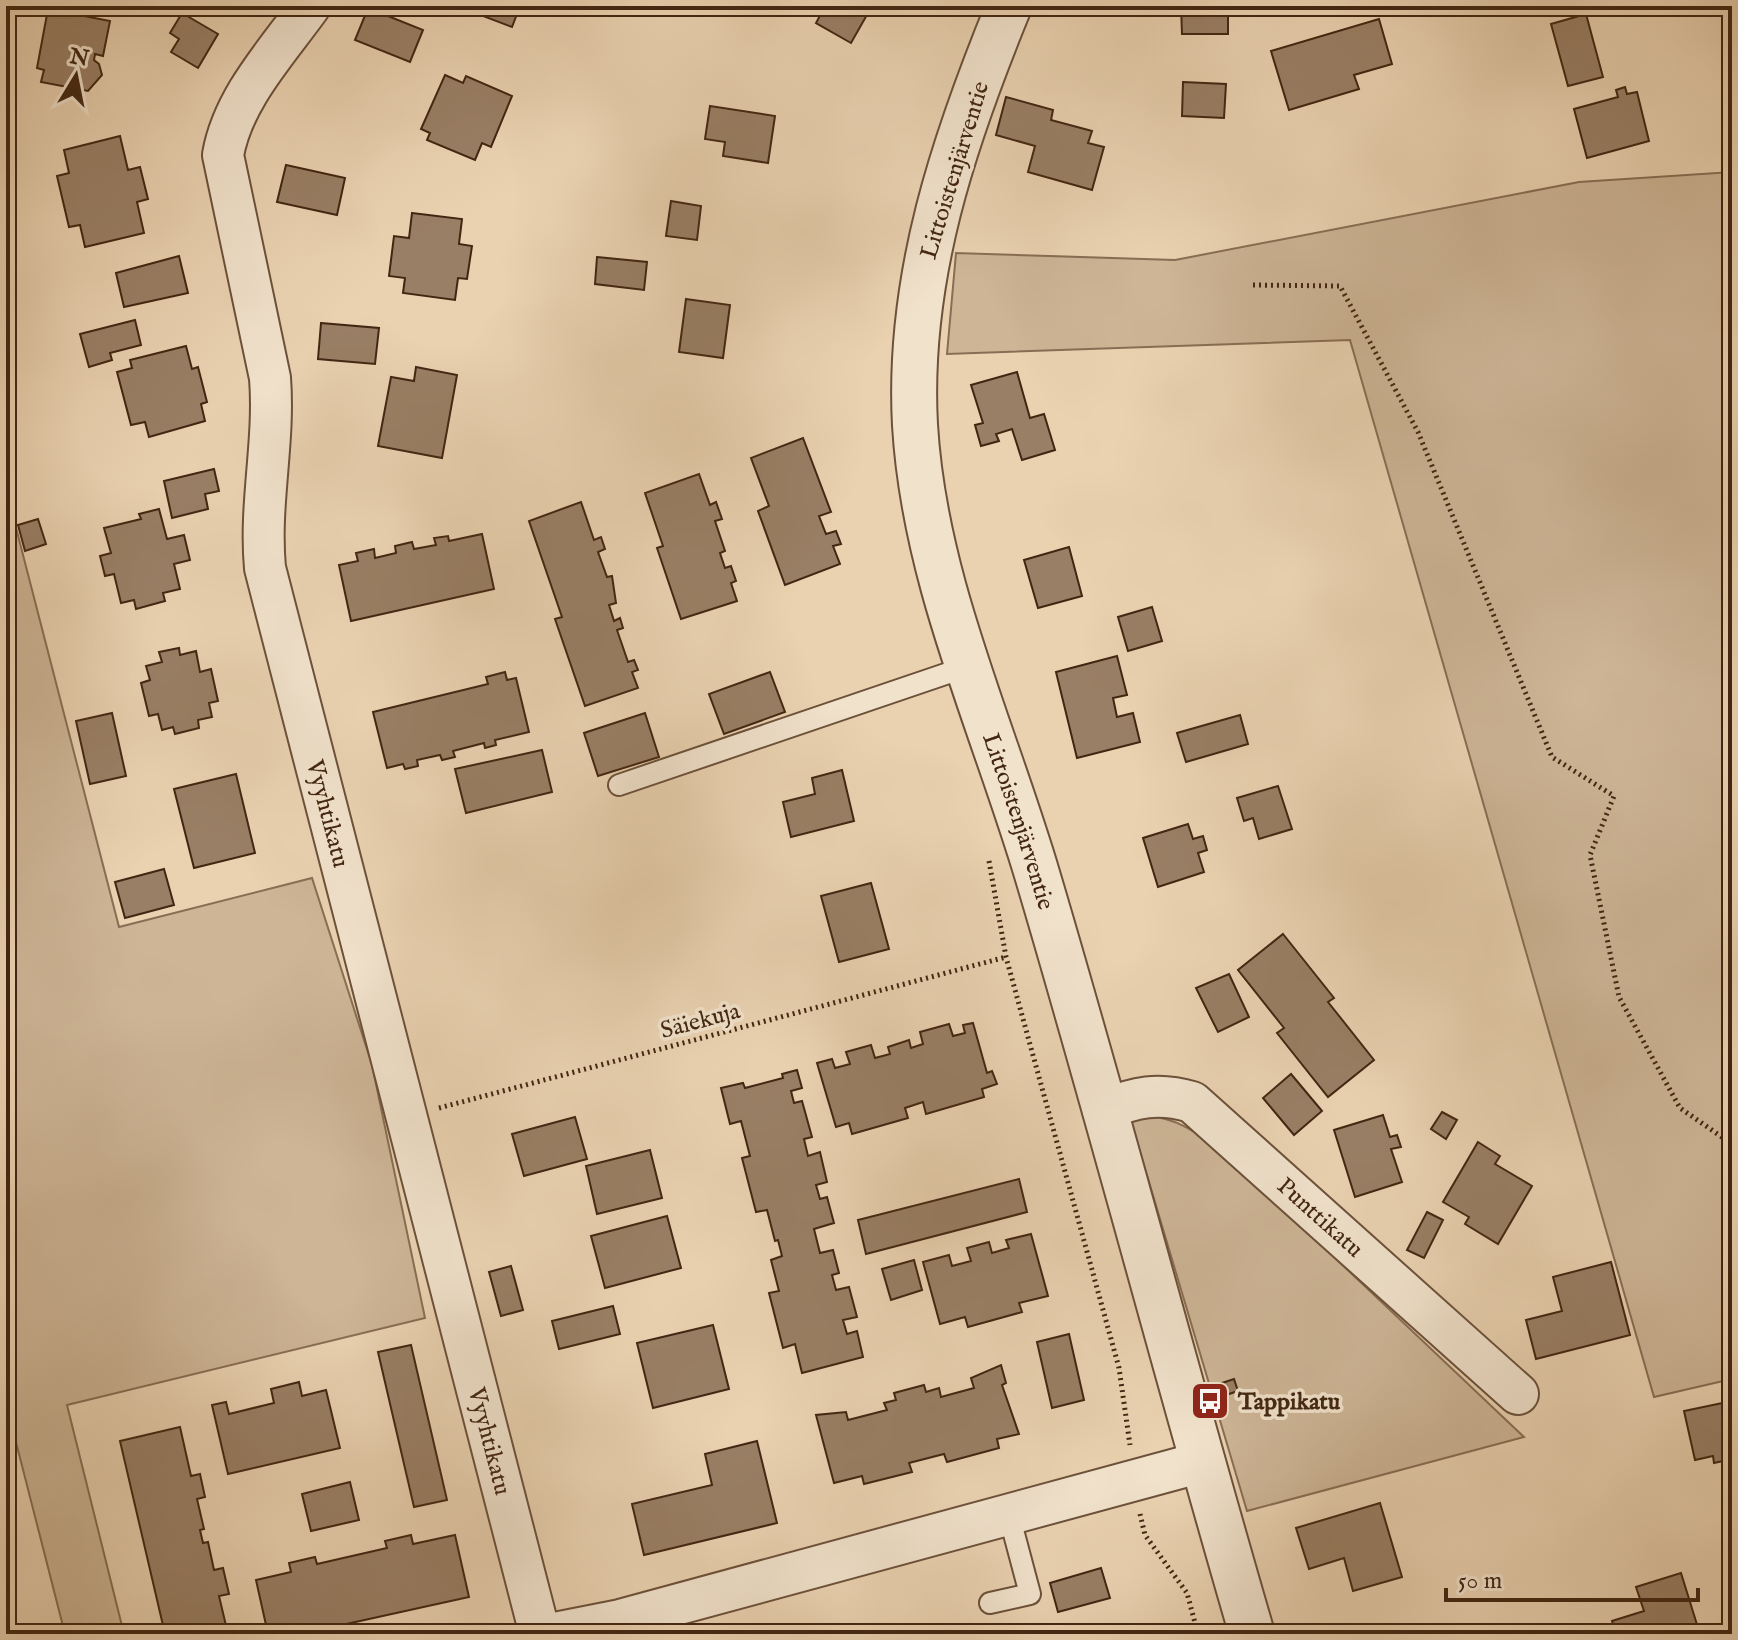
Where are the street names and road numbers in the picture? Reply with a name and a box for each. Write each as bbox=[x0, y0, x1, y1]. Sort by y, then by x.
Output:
street label: Littoistenjärventie bbox=[914, 78, 997, 263]
street label: Littoistenjärventie bbox=[974, 729, 1061, 914]
street label: Vyyhtikatu bbox=[298, 756, 356, 871]
street label: Säiekuja bbox=[657, 996, 744, 1047]
street label: Punttikatu bbox=[1270, 1171, 1369, 1265]
street label: Vyyhtikatu bbox=[460, 1383, 518, 1499]

